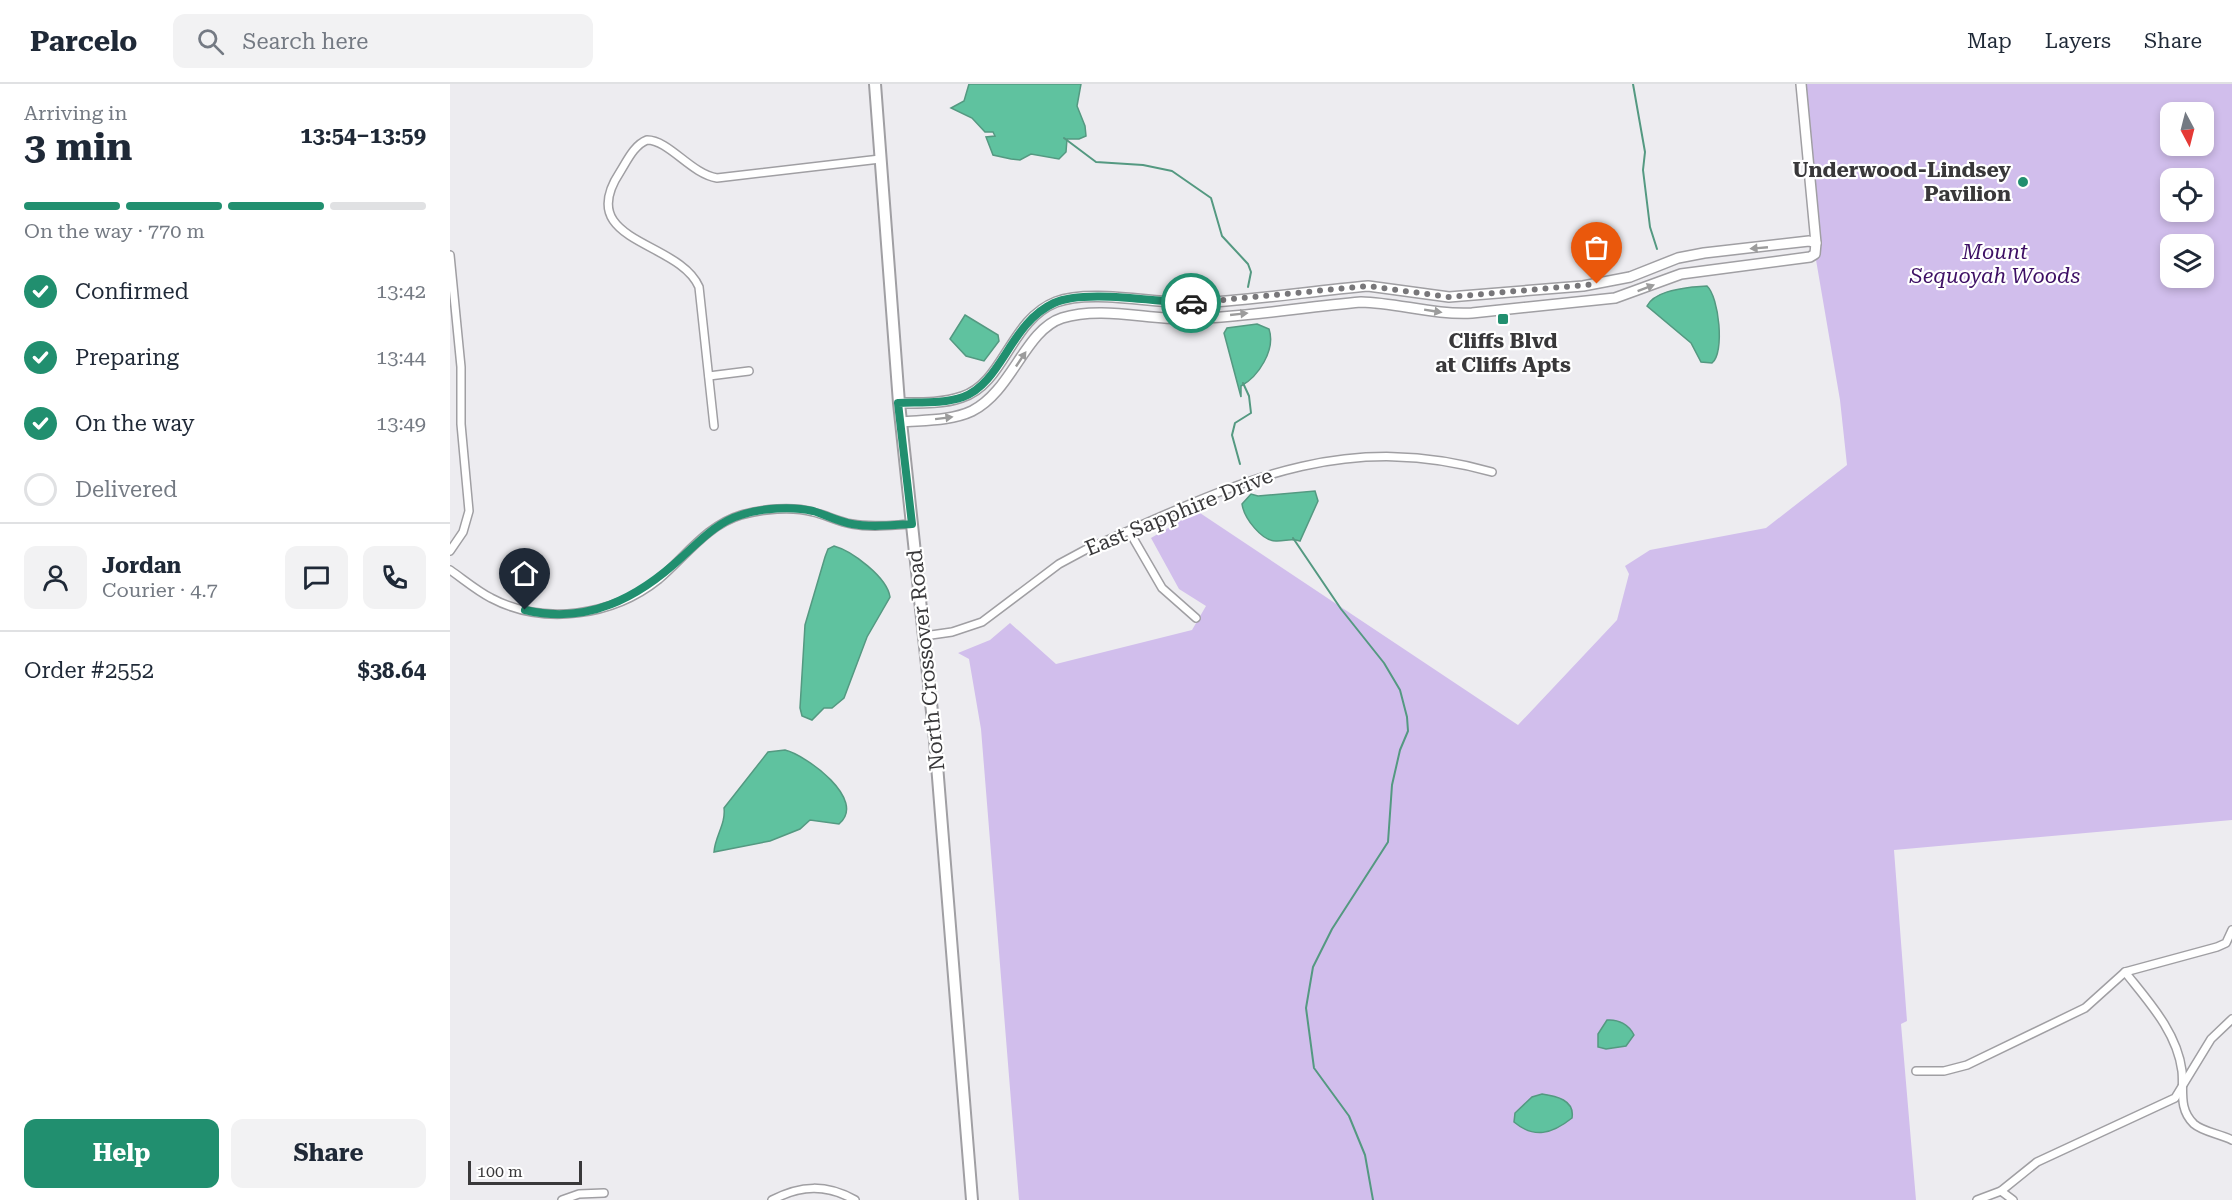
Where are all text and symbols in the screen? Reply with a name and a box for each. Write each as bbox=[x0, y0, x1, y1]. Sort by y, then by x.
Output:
search box bbox=[173, 14, 593, 68]
text: Parcelo bbox=[30, 25, 137, 58]
icon: search bbox=[194, 25, 227, 58]
text: Search here bbox=[242, 29, 368, 54]
text: Map bbox=[1967, 29, 2012, 53]
text: Layers bbox=[2045, 29, 2111, 53]
text: Share bbox=[2144, 29, 2202, 53]
text: Arriving in bbox=[24, 101, 127, 125]
north arrow bbox=[2160, 102, 2214, 156]
map controls bbox=[2160, 102, 2214, 288]
text: 13:54–13:59 bbox=[300, 123, 426, 148]
text: 3 min bbox=[24, 124, 132, 170]
place label: Underwood-Lindsey Pavilion bbox=[1793, 158, 2011, 206]
button: locate bbox=[2160, 168, 2214, 222]
marker: Underwood-Lindsey Pavilion bbox=[2016, 175, 2030, 189]
text: On the way · 770 m bbox=[24, 219, 205, 243]
pin bbox=[1571, 222, 1622, 284]
icon: bag bbox=[1580, 231, 1613, 264]
button: layers bbox=[2160, 234, 2214, 288]
park label: Mount Sequoyah Woods bbox=[1909, 240, 2080, 288]
one-way arrow bbox=[1749, 243, 1768, 253]
courier bbox=[1161, 273, 1221, 333]
icon: check bbox=[24, 275, 57, 308]
text: Confirmed bbox=[75, 279, 189, 304]
text: 13:42 bbox=[376, 279, 426, 303]
one-way arrow bbox=[1638, 283, 1656, 293]
icon: car bbox=[1175, 287, 1208, 320]
one-way arrow bbox=[1424, 307, 1443, 316]
one-way arrow bbox=[1230, 310, 1249, 319]
marker: Cliffs Blvd at Cliffs Apts bbox=[1496, 312, 1510, 326]
place label: Cliffs Blvd at Cliffs Apts bbox=[1435, 329, 1571, 377]
icon: check bbox=[24, 341, 57, 374]
text: Preparing bbox=[75, 345, 179, 370]
text: 13:44 bbox=[376, 345, 426, 369]
one-way arrow bbox=[1016, 351, 1027, 367]
icon: check bbox=[24, 407, 57, 440]
text: On the way bbox=[75, 411, 195, 436]
text: 13:49 bbox=[376, 411, 426, 435]
one-way arrow bbox=[935, 413, 954, 422]
street label: East Sapphire Drive bbox=[1082, 463, 1276, 561]
text: Delivered bbox=[75, 477, 177, 502]
button: person bbox=[24, 546, 87, 609]
button: chat bbox=[285, 546, 348, 609]
button: phone bbox=[363, 546, 426, 609]
pin bbox=[499, 548, 550, 610]
street label: North Crossover Road bbox=[902, 548, 950, 772]
text: Jordan bbox=[102, 553, 181, 578]
icon: home bbox=[508, 557, 541, 590]
text: Courier · 4.7 bbox=[102, 578, 218, 602]
text: Order #2552 bbox=[24, 658, 154, 683]
text: $38.64 bbox=[357, 658, 426, 683]
button: Help bbox=[24, 1119, 219, 1188]
button: Share bbox=[231, 1119, 426, 1188]
scale bar bbox=[468, 1158, 582, 1186]
text: 100 m bbox=[477, 1162, 523, 1181]

